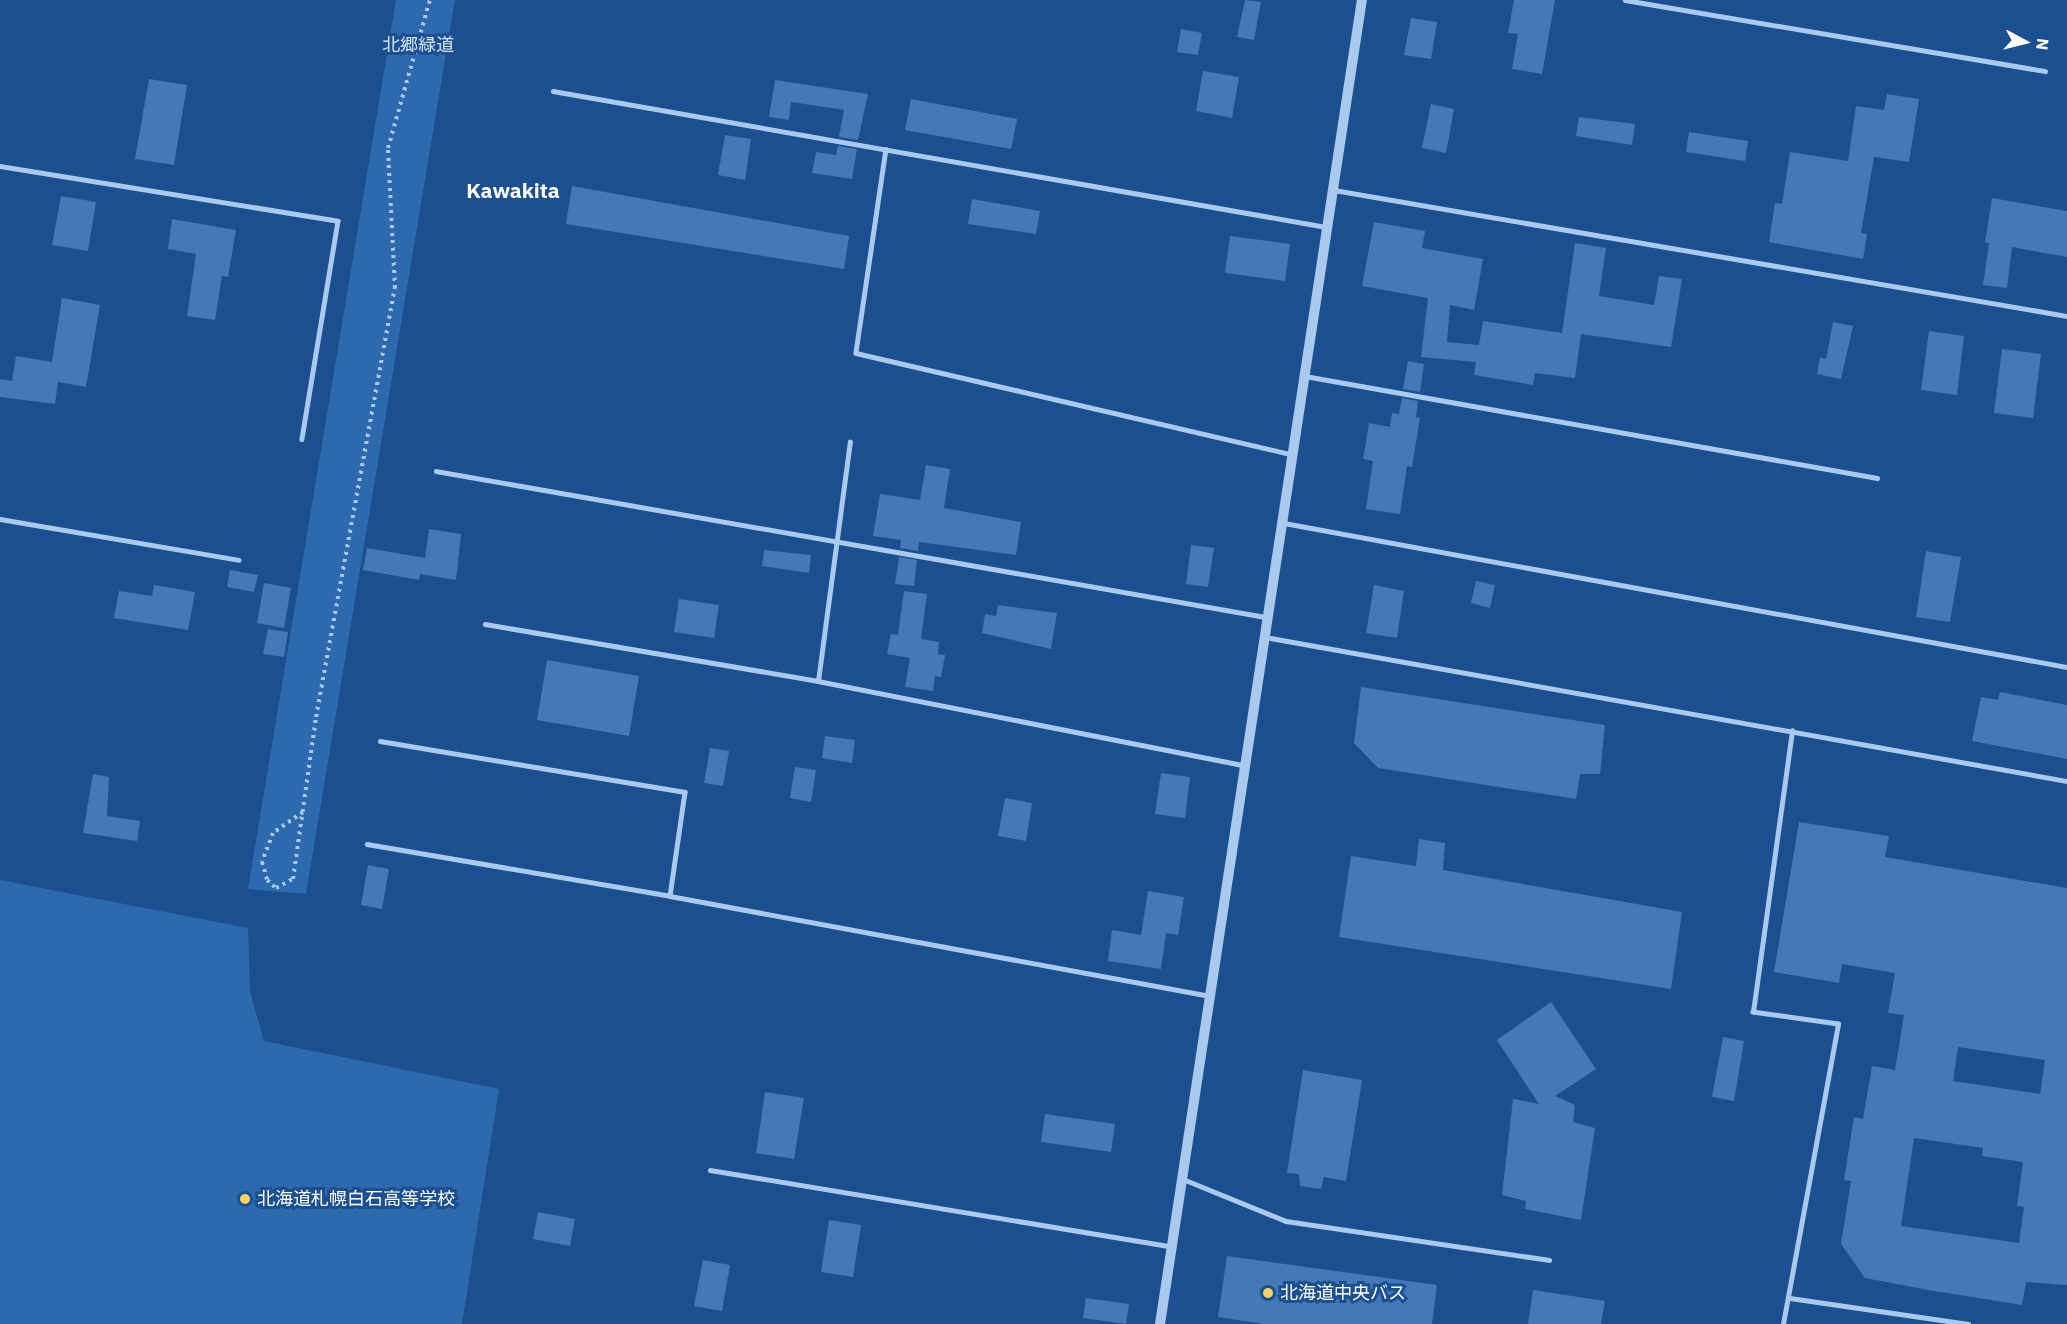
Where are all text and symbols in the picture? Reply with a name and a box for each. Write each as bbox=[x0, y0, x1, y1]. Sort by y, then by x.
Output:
north arrow bbox=[1995, 12, 2055, 72]
park label: 北郷緑道 bbox=[382, 34, 454, 56]
text: N bbox=[2032, 37, 2053, 51]
district label: Kawakita bbox=[466, 177, 560, 203]
place label: 北海道札幌白石高等学校 bbox=[257, 1188, 455, 1210]
marker: 北海道札幌白石高等学校 bbox=[238, 1192, 252, 1206]
place label: 北海道中央バス bbox=[1280, 1282, 1406, 1304]
marker: 北海道中央バス bbox=[1261, 1286, 1275, 1300]

